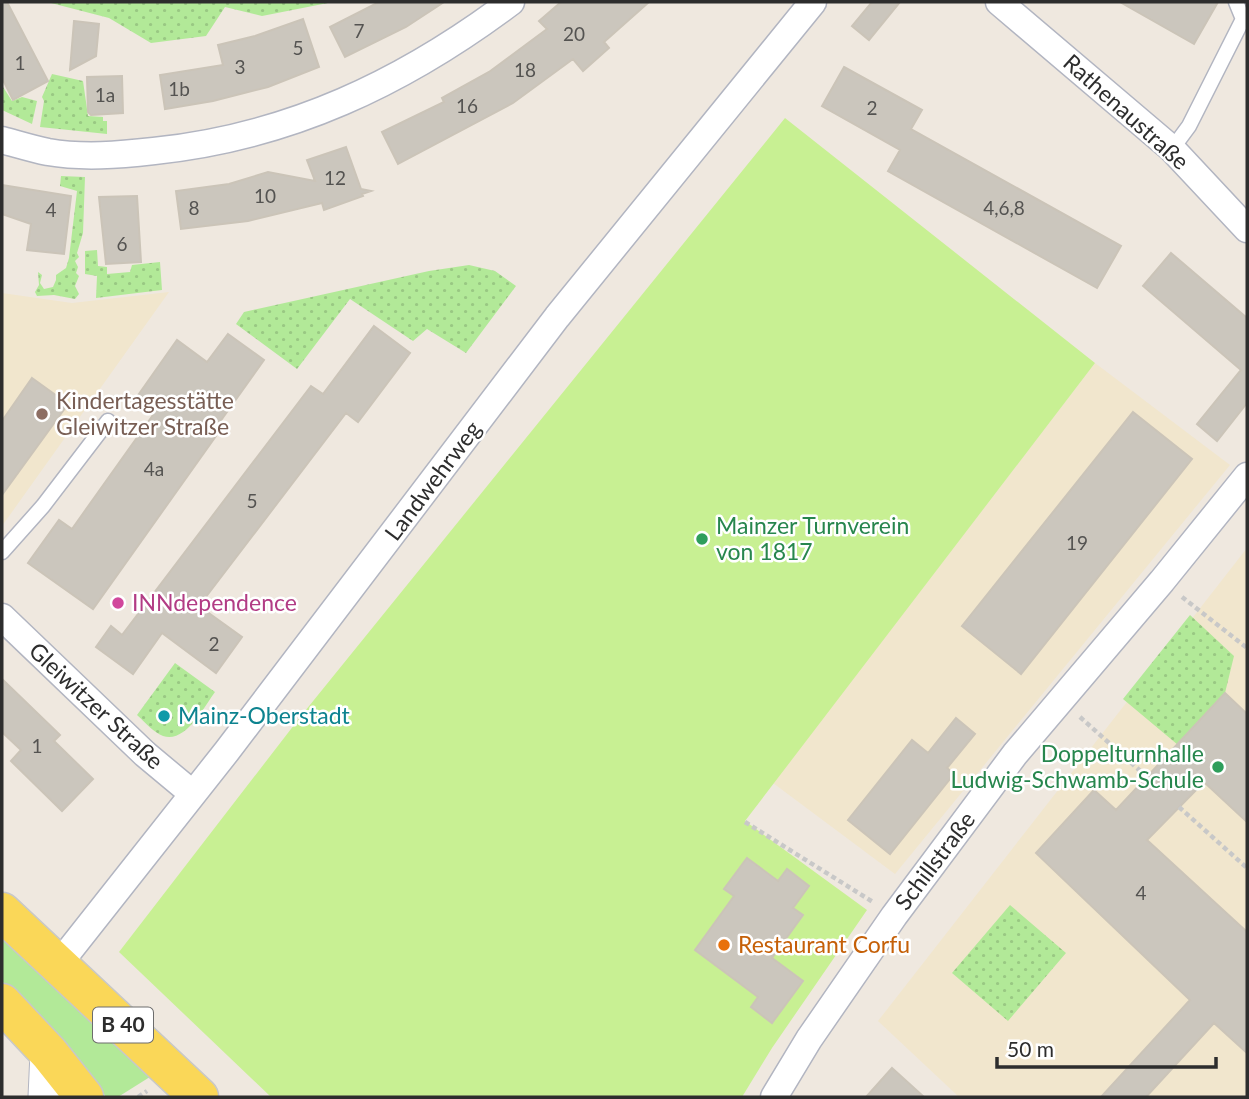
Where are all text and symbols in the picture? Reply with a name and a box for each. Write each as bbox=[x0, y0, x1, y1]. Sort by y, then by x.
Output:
house number: 7 bbox=[353, 19, 365, 42]
house number: 20 bbox=[563, 22, 585, 45]
house number: 5 bbox=[292, 36, 304, 59]
street label: Rathenaustraße bbox=[1058, 48, 1195, 175]
house number: 1 bbox=[14, 51, 26, 74]
house number: 3 bbox=[234, 55, 246, 78]
house number: 18 bbox=[514, 58, 536, 81]
house number: 1b bbox=[168, 77, 190, 100]
house number: 1a bbox=[95, 83, 115, 106]
house number: 16 bbox=[456, 94, 478, 117]
house number: 2 bbox=[866, 96, 878, 119]
house number: 12 bbox=[324, 166, 346, 189]
house number: 10 bbox=[254, 184, 276, 207]
house number: 8 bbox=[188, 196, 200, 219]
house number: 4,6,8 bbox=[983, 196, 1025, 219]
house number: 4 bbox=[45, 198, 57, 221]
house number: 6 bbox=[116, 232, 128, 255]
place label: Kindertagesstätte Gleiwitzer Straße bbox=[56, 386, 234, 440]
marker: Kindertagesstätte Gleiwitzer Straße bbox=[34, 406, 50, 422]
street label: Landwehrweg bbox=[378, 415, 486, 546]
house number: 4a bbox=[144, 457, 164, 480]
house number: 5 bbox=[246, 489, 258, 512]
place label: Mainzer Turnverein von 1817 bbox=[716, 511, 909, 565]
marker: Mainzer Turnverein von 1817 bbox=[694, 531, 710, 547]
house number: 19 bbox=[1066, 531, 1088, 554]
place label: INNdependence bbox=[132, 588, 297, 616]
marker: INNdependence bbox=[110, 595, 126, 611]
house number: 2 bbox=[208, 632, 220, 655]
street label: Gleiwitzer Straße bbox=[24, 636, 170, 775]
place label: Mainz-Oberstadt bbox=[178, 701, 351, 729]
marker: Mainz-Oberstadt bbox=[156, 708, 172, 724]
house number: 1 bbox=[31, 734, 43, 757]
place label: Doppelturnhalle Ludwig-Schwamb-Schule bbox=[951, 739, 1204, 793]
marker: Doppelturnhalle Ludwig-Schwamb-Schule bbox=[1210, 759, 1226, 775]
street label: Schillstraße bbox=[888, 806, 980, 915]
house number: 4 bbox=[1135, 881, 1147, 904]
place label: Restaurant Corfu bbox=[738, 930, 910, 958]
marker: Restaurant Corfu bbox=[716, 937, 732, 953]
road number: B 40 bbox=[93, 1007, 153, 1042]
scale bar bbox=[997, 1026, 1216, 1070]
text: 50 m bbox=[1007, 1036, 1054, 1061]

